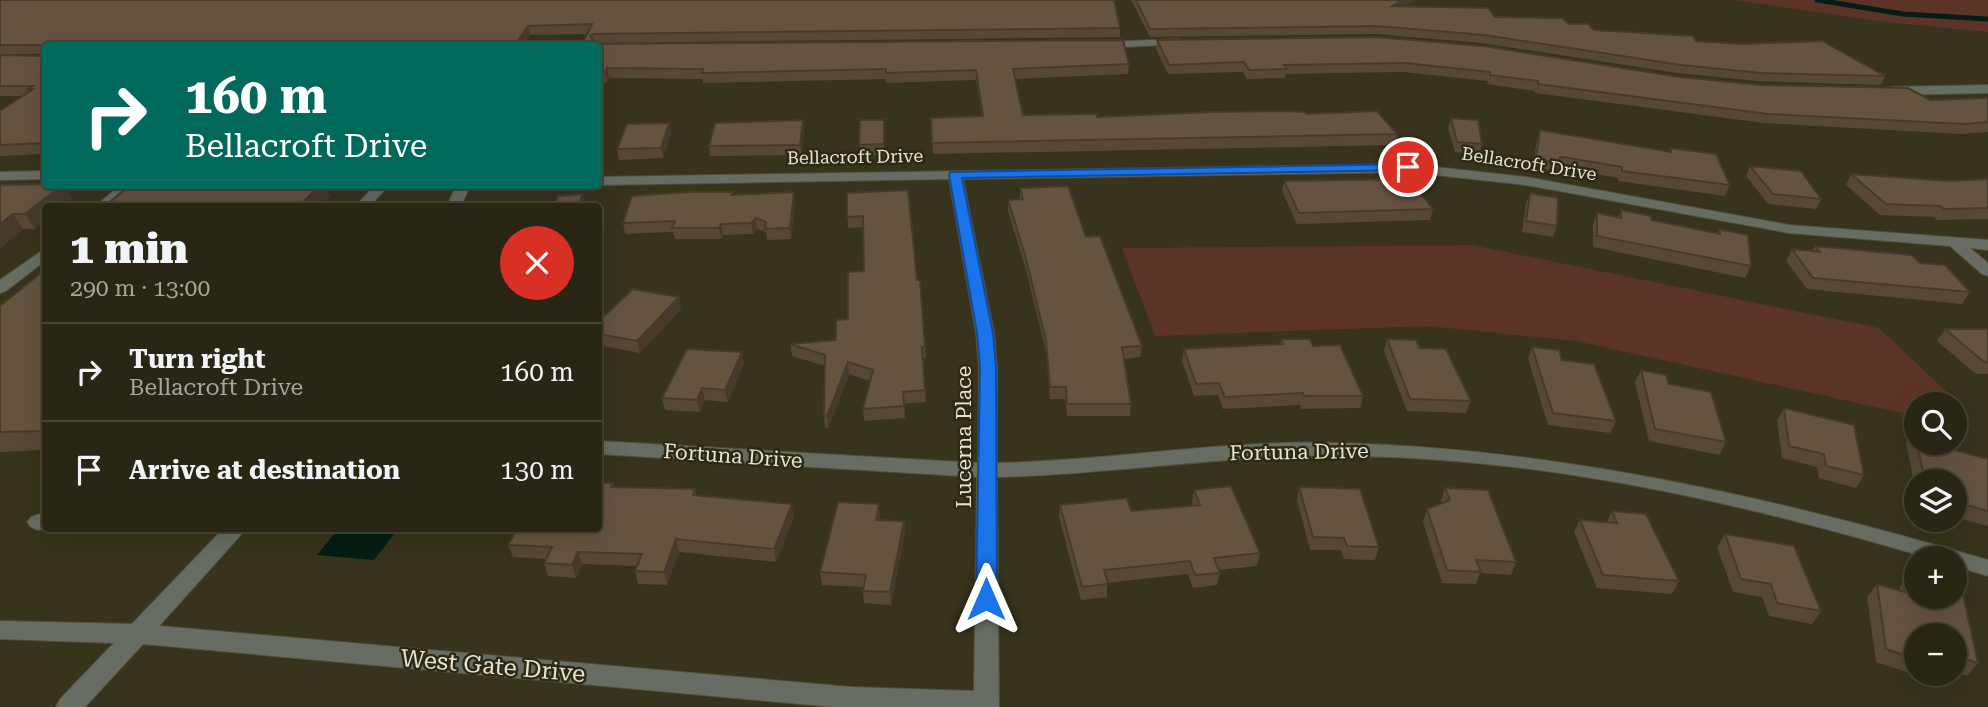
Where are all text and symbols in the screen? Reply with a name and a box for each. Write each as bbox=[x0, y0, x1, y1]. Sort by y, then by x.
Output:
text: 160 m bbox=[185, 68, 327, 125]
icon: right bbox=[70, 70, 161, 161]
text: Bellacroft Drive bbox=[185, 127, 427, 165]
pin bbox=[1378, 137, 1438, 197]
street label: Bellacroft Drive bbox=[1460, 142, 1598, 185]
street label: Bellacroft Drive bbox=[787, 145, 923, 168]
icon: arrive bbox=[1389, 148, 1427, 186]
text: 1 min bbox=[70, 224, 188, 273]
button: close bbox=[500, 226, 574, 300]
text: 290 m · 13:00 bbox=[70, 275, 210, 302]
text: Turn right bbox=[129, 344, 265, 374]
icon: right bbox=[70, 353, 108, 391]
text: 160 m bbox=[500, 357, 574, 387]
street label: Lucerna Place bbox=[952, 366, 976, 508]
text: Bellacroft Drive bbox=[129, 374, 303, 401]
map controls bbox=[1904, 392, 1967, 686]
button: search bbox=[1904, 392, 1967, 455]
street label: Fortuna Drive bbox=[663, 439, 803, 473]
street label: Fortuna Drive bbox=[1229, 439, 1369, 465]
icon: arrive bbox=[70, 451, 108, 489]
text: Arrive at destination bbox=[129, 455, 400, 485]
text: 130 m bbox=[500, 455, 574, 485]
button: layers bbox=[1904, 469, 1967, 532]
button: + bbox=[1904, 546, 1967, 609]
position arrow bbox=[949, 562, 1023, 636]
button: − bbox=[1904, 623, 1967, 686]
street label: West Gate Drive bbox=[399, 644, 587, 688]

